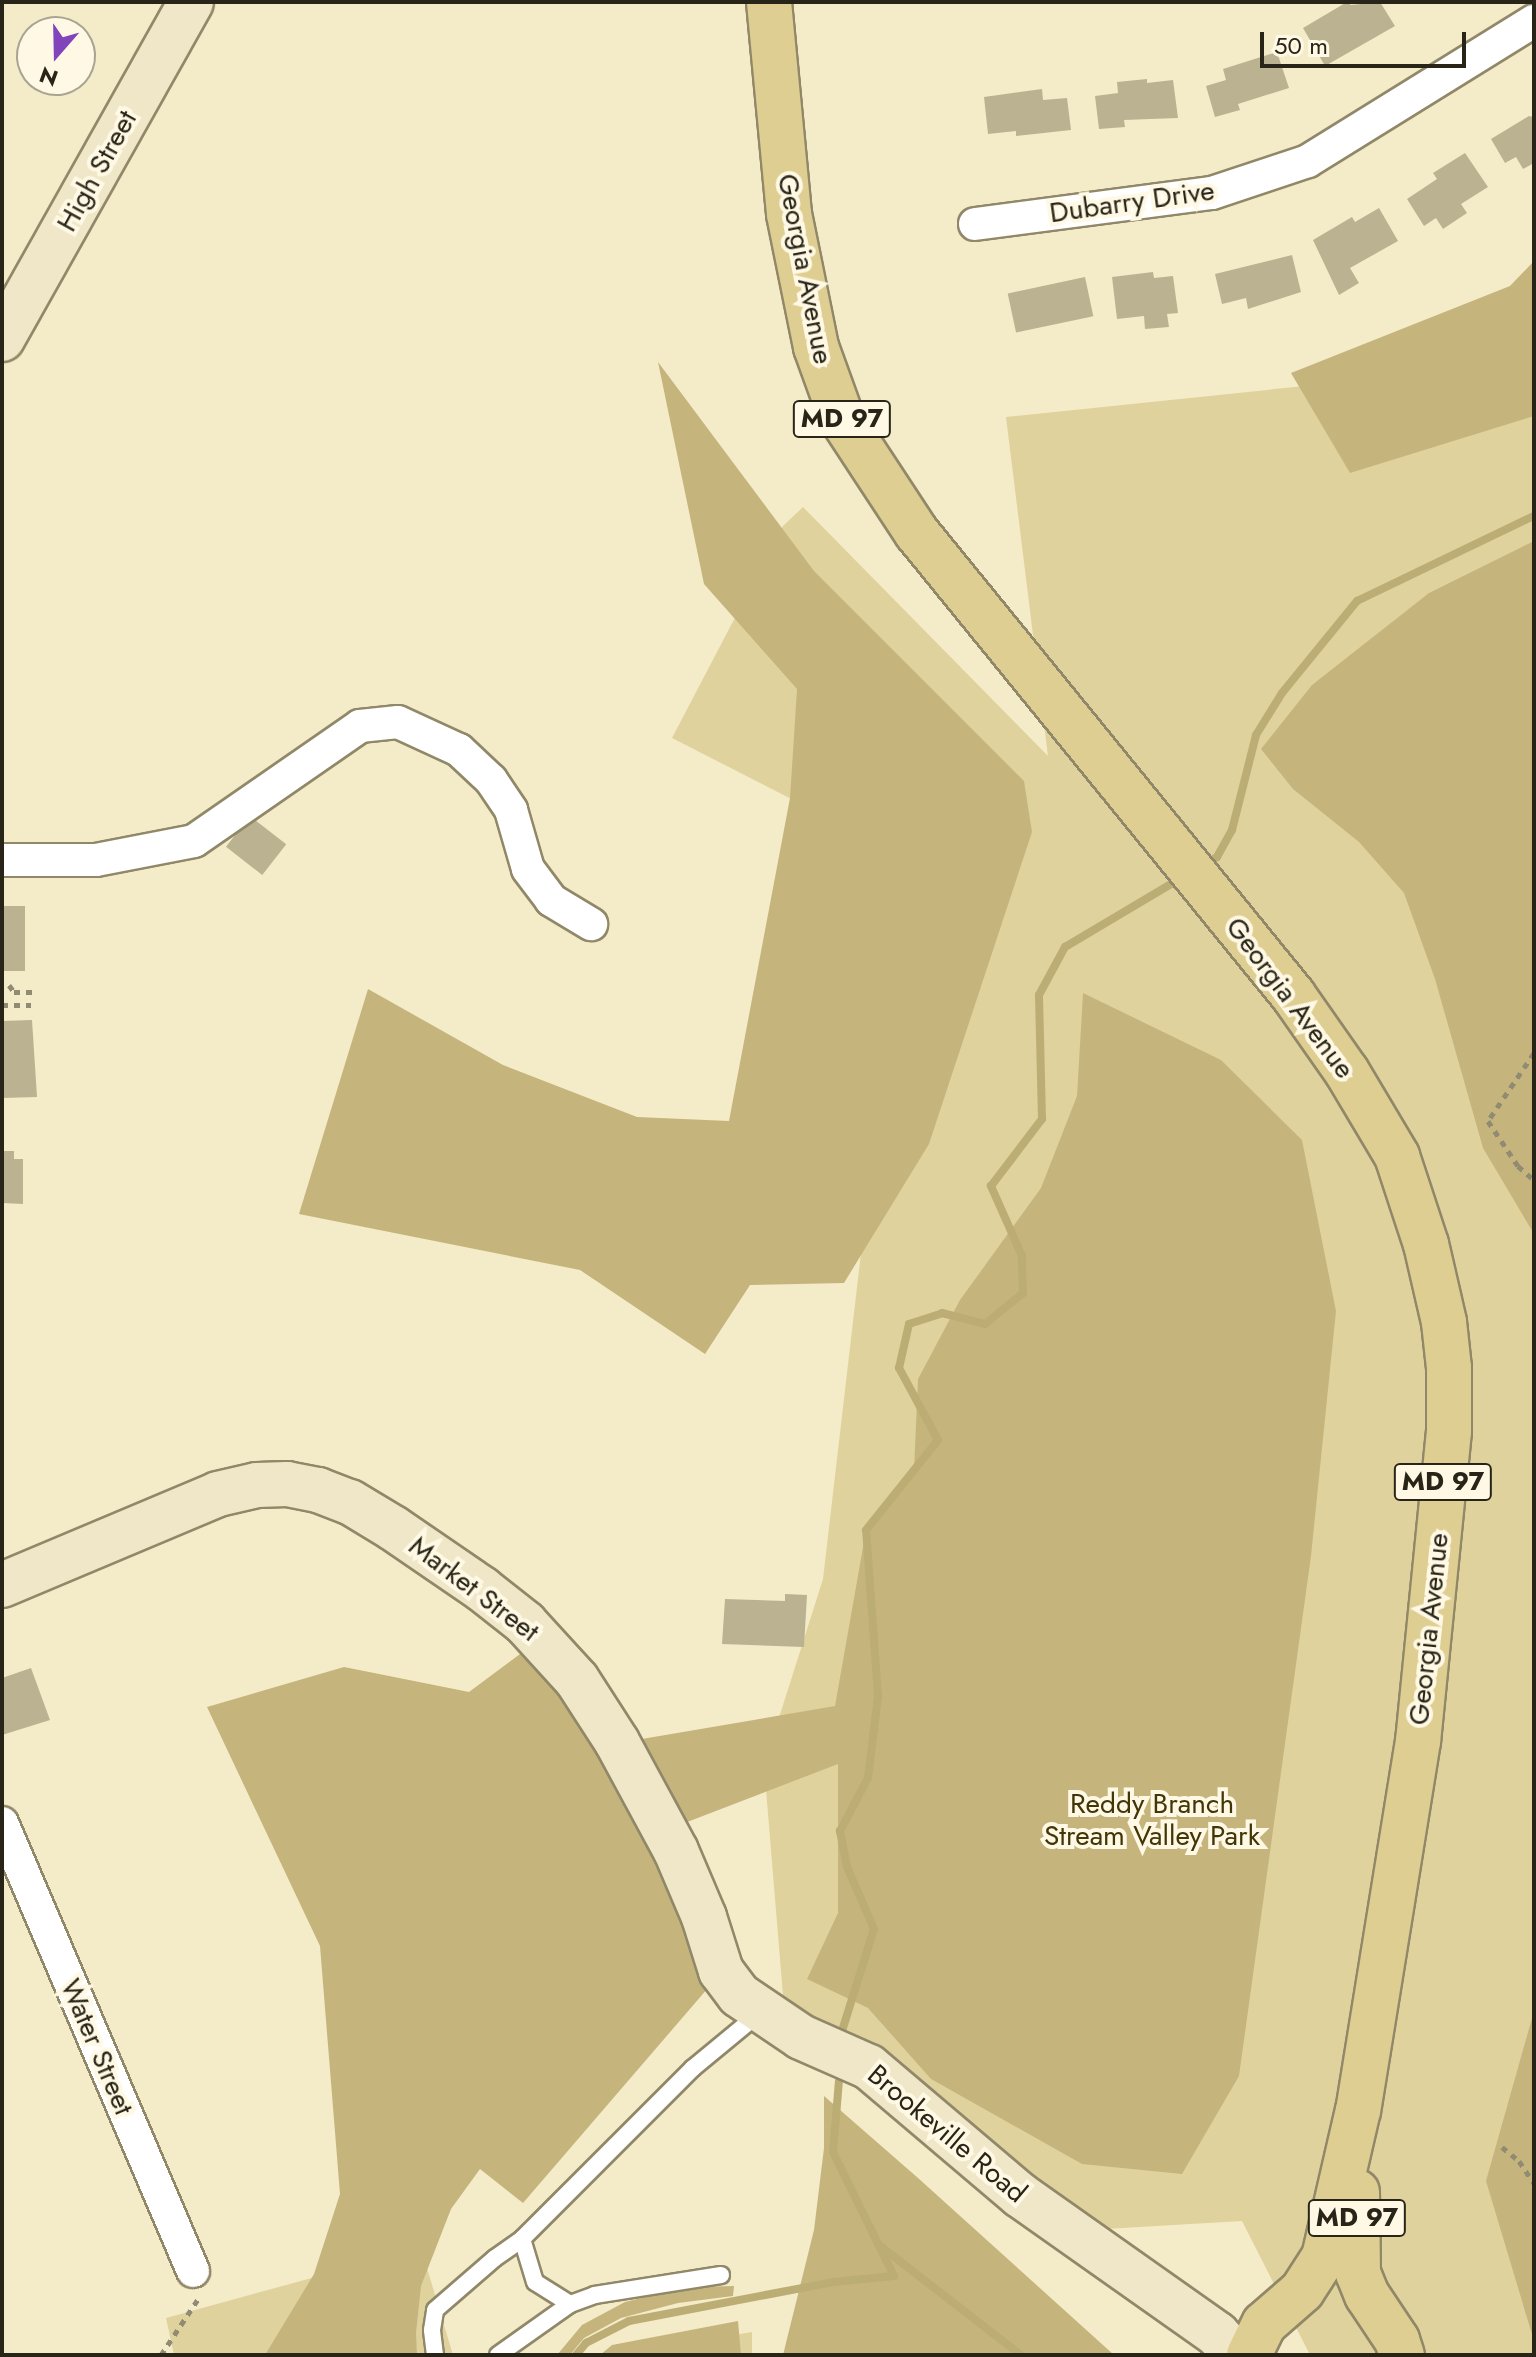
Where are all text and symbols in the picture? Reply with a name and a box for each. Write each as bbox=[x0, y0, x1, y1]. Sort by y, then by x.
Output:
north arrow bbox=[16, 16, 96, 96]
scale bar bbox=[1264, 16, 1470, 66]
text: 50 m bbox=[1274, 28, 1328, 63]
text: N bbox=[35, 59, 62, 95]
street label: High Street bbox=[50, 105, 144, 237]
street label: Georgia Avenue bbox=[770, 171, 840, 367]
street label: Dubarry Drive bbox=[1047, 174, 1217, 230]
road number: MD 97 bbox=[792, 397, 892, 441]
street label: Georgia Avenue bbox=[1219, 911, 1361, 1085]
road number: MD 97 bbox=[1393, 1460, 1493, 1504]
street label: Market Street bbox=[402, 1529, 546, 1649]
street label: Georgia Avenue bbox=[1402, 1531, 1456, 1727]
park label: Reddy Branch Stream Valley Park bbox=[1044, 1787, 1260, 1853]
street label: Water Street bbox=[53, 1974, 141, 2120]
street label: Brookeville Road bbox=[861, 2058, 1033, 2210]
road number: MD 97 bbox=[1307, 2196, 1407, 2240]

